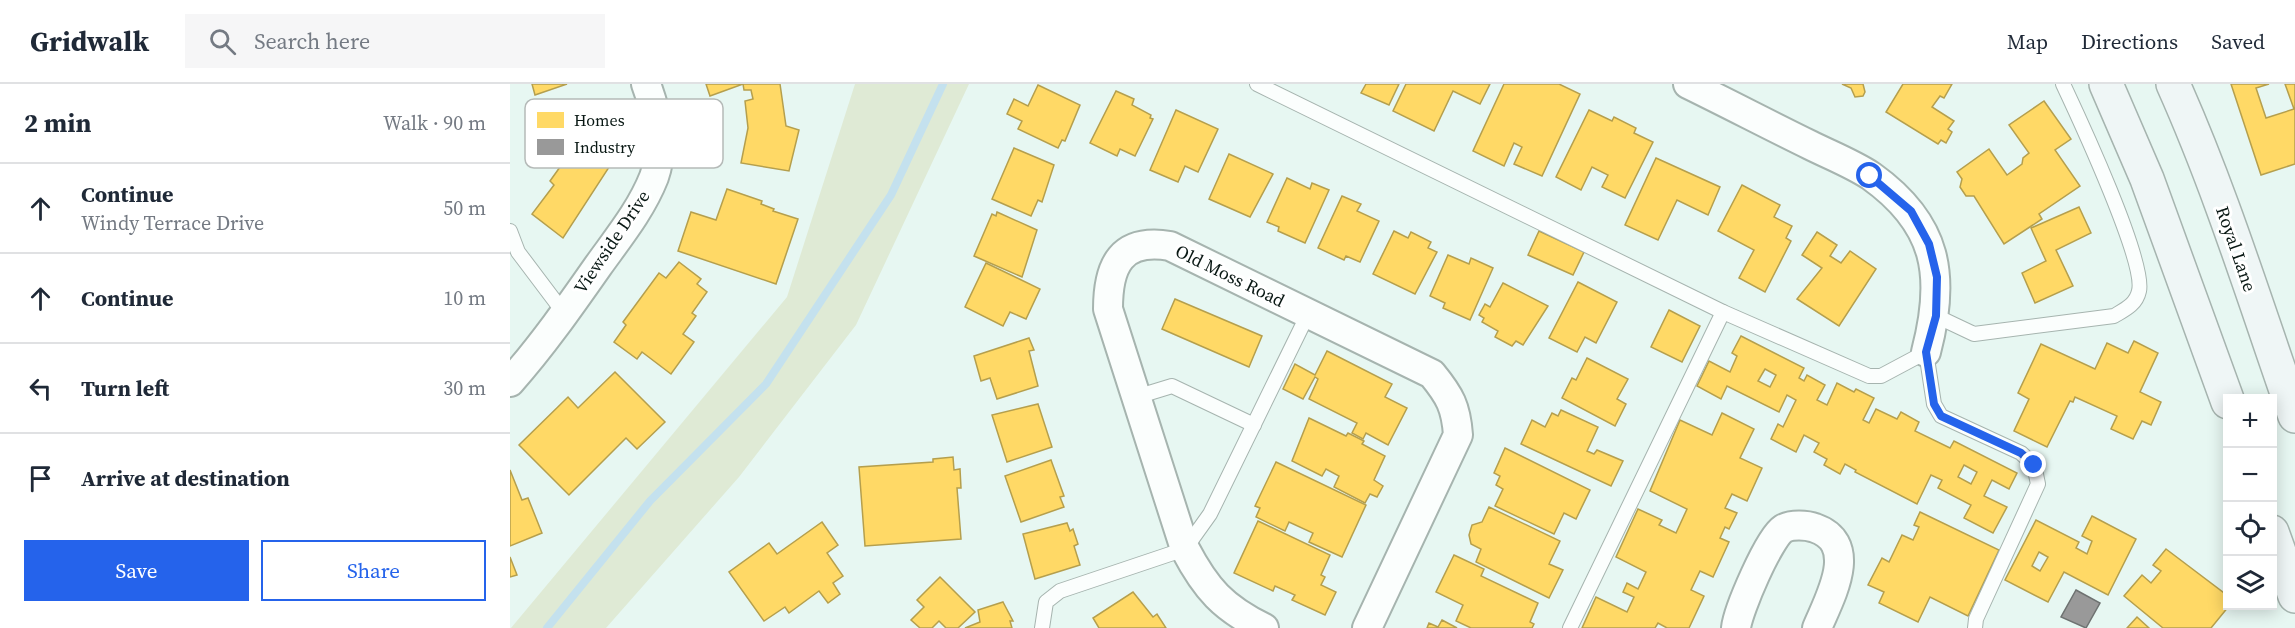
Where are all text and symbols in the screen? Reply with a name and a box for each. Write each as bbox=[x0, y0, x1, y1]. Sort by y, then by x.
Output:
search box bbox=[185, 14, 605, 68]
text: Gridwalk bbox=[30, 22, 149, 60]
icon: search bbox=[206, 25, 239, 58]
text: Search here bbox=[254, 26, 370, 56]
text: Map bbox=[2007, 27, 2048, 56]
text: Directions bbox=[2081, 27, 2178, 56]
text: Saved bbox=[2211, 27, 2265, 56]
legend bbox=[525, 99, 723, 168]
text: 2 min bbox=[24, 105, 91, 141]
text: Walk · 90 m bbox=[383, 109, 486, 137]
text: Homes bbox=[574, 109, 625, 131]
text: Industry bbox=[574, 136, 636, 158]
route start bbox=[1856, 162, 1882, 188]
text: Continue bbox=[81, 179, 174, 209]
street label: Viewside Drive bbox=[568, 185, 655, 298]
icon: ahead bbox=[24, 192, 57, 225]
text: 50 m bbox=[443, 194, 486, 222]
street label: Royal Lane bbox=[2210, 203, 2263, 295]
text: Windy Terrace Drive bbox=[81, 209, 264, 237]
street label: Old Moss Road bbox=[1171, 238, 1289, 313]
icon: ahead bbox=[24, 282, 57, 315]
text: Continue bbox=[81, 283, 174, 313]
text: 10 m bbox=[443, 284, 486, 312]
icon: left bbox=[24, 372, 57, 405]
text: Turn left bbox=[81, 373, 169, 403]
text: 30 m bbox=[443, 374, 486, 402]
map controls bbox=[2223, 394, 2277, 610]
button: + bbox=[2223, 394, 2277, 448]
button: − bbox=[2223, 448, 2277, 502]
route end bbox=[2020, 451, 2046, 477]
icon: arrive bbox=[24, 462, 57, 495]
text: Arrive at destination bbox=[81, 463, 290, 493]
button: locate bbox=[2223, 502, 2277, 556]
button: Save bbox=[24, 540, 249, 601]
button: Share bbox=[261, 540, 486, 601]
button: layers bbox=[2223, 556, 2277, 610]

